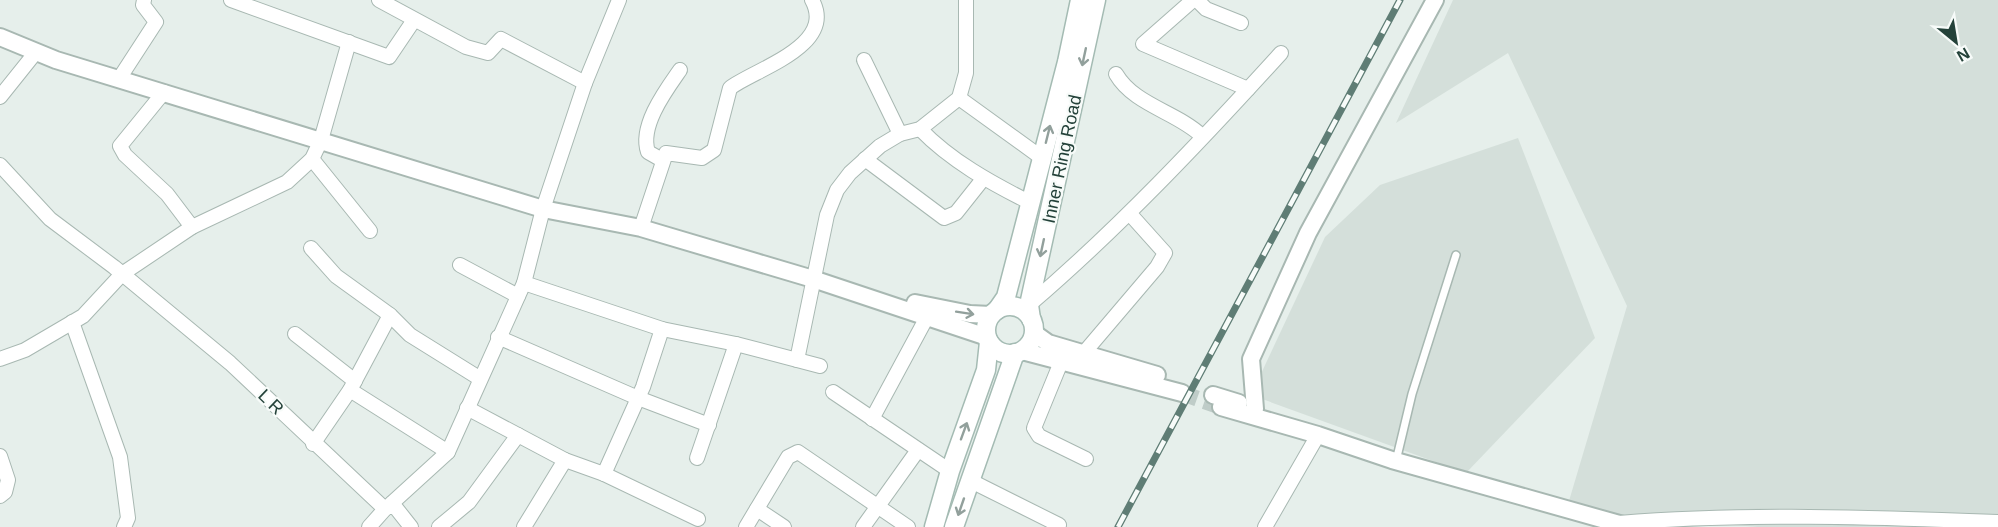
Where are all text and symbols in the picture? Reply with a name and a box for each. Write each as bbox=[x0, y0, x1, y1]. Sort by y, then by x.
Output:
north arrow bbox=[1926, 12, 1986, 72]
text: N bbox=[1954, 44, 1973, 65]
one-way arrow bbox=[1078, 47, 1089, 67]
street label: Inner Ring Road bbox=[1039, 93, 1085, 225]
one-way arrow bbox=[1043, 125, 1055, 144]
one-way arrow bbox=[1036, 237, 1047, 257]
one-way arrow bbox=[955, 308, 974, 319]
street label: L R bbox=[254, 385, 288, 419]
one-way arrow bbox=[960, 422, 971, 441]
one-way arrow bbox=[955, 497, 966, 516]

